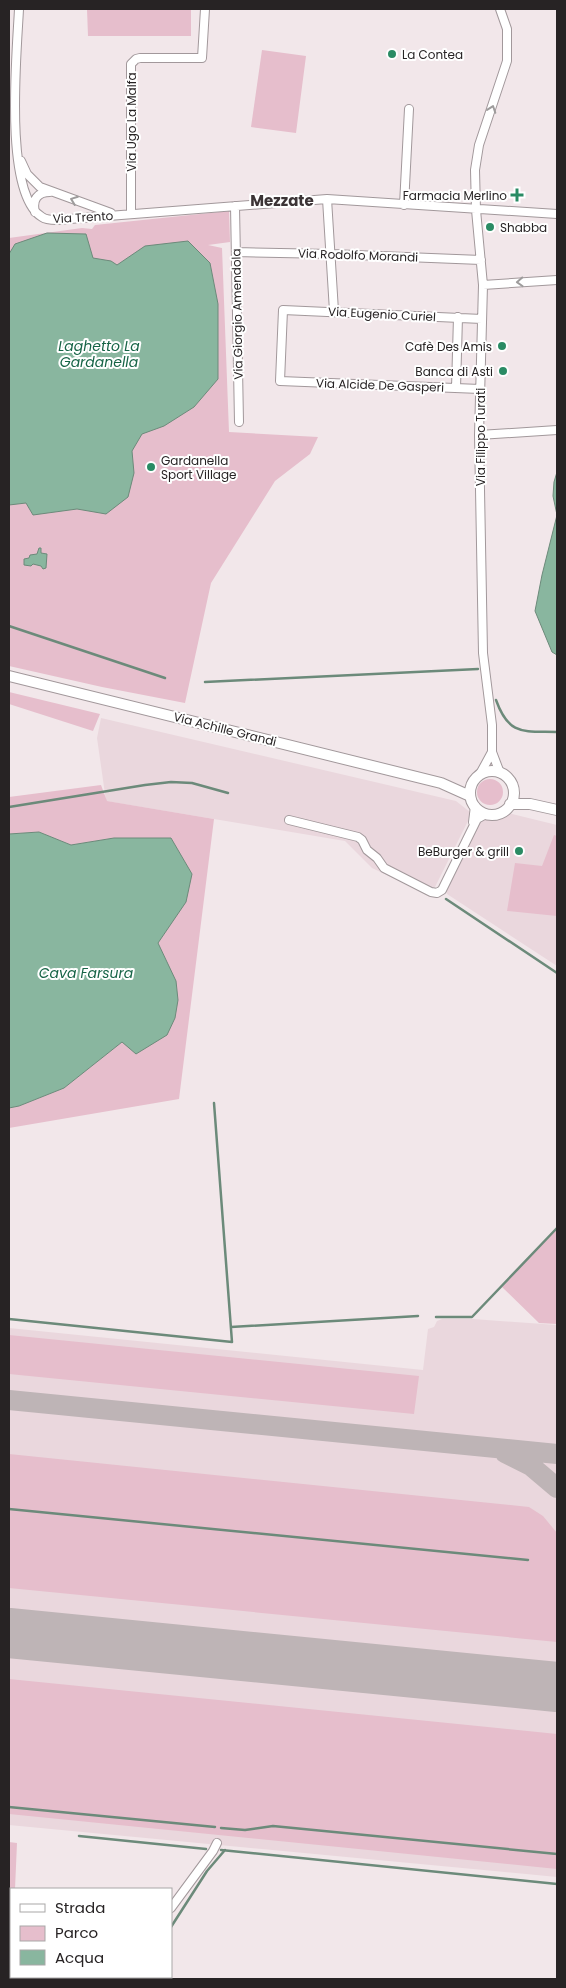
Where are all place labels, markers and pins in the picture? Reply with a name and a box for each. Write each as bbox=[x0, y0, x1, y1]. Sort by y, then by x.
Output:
place label: La Contea bbox=[402, 46, 463, 63]
marker: La Contea bbox=[386, 48, 398, 60]
place label: Farmacia Merlino bbox=[403, 187, 507, 204]
marker: Farmacia Merlino bbox=[511, 189, 523, 201]
place label: Shabba bbox=[500, 219, 547, 236]
marker: Shabba bbox=[484, 221, 496, 233]
place label: Cafè Des Amis bbox=[405, 338, 492, 355]
marker: Cafè Des Amis bbox=[496, 340, 508, 352]
place label: Banca di Asti bbox=[415, 363, 493, 380]
marker: Banca di Asti bbox=[497, 365, 509, 377]
place label: Gardanella Sport Village bbox=[161, 452, 237, 483]
marker: Gardanella Sport Village bbox=[145, 461, 157, 473]
place label: BeBurger & grill bbox=[418, 843, 509, 860]
marker: BeBurger & grill bbox=[513, 845, 525, 857]

